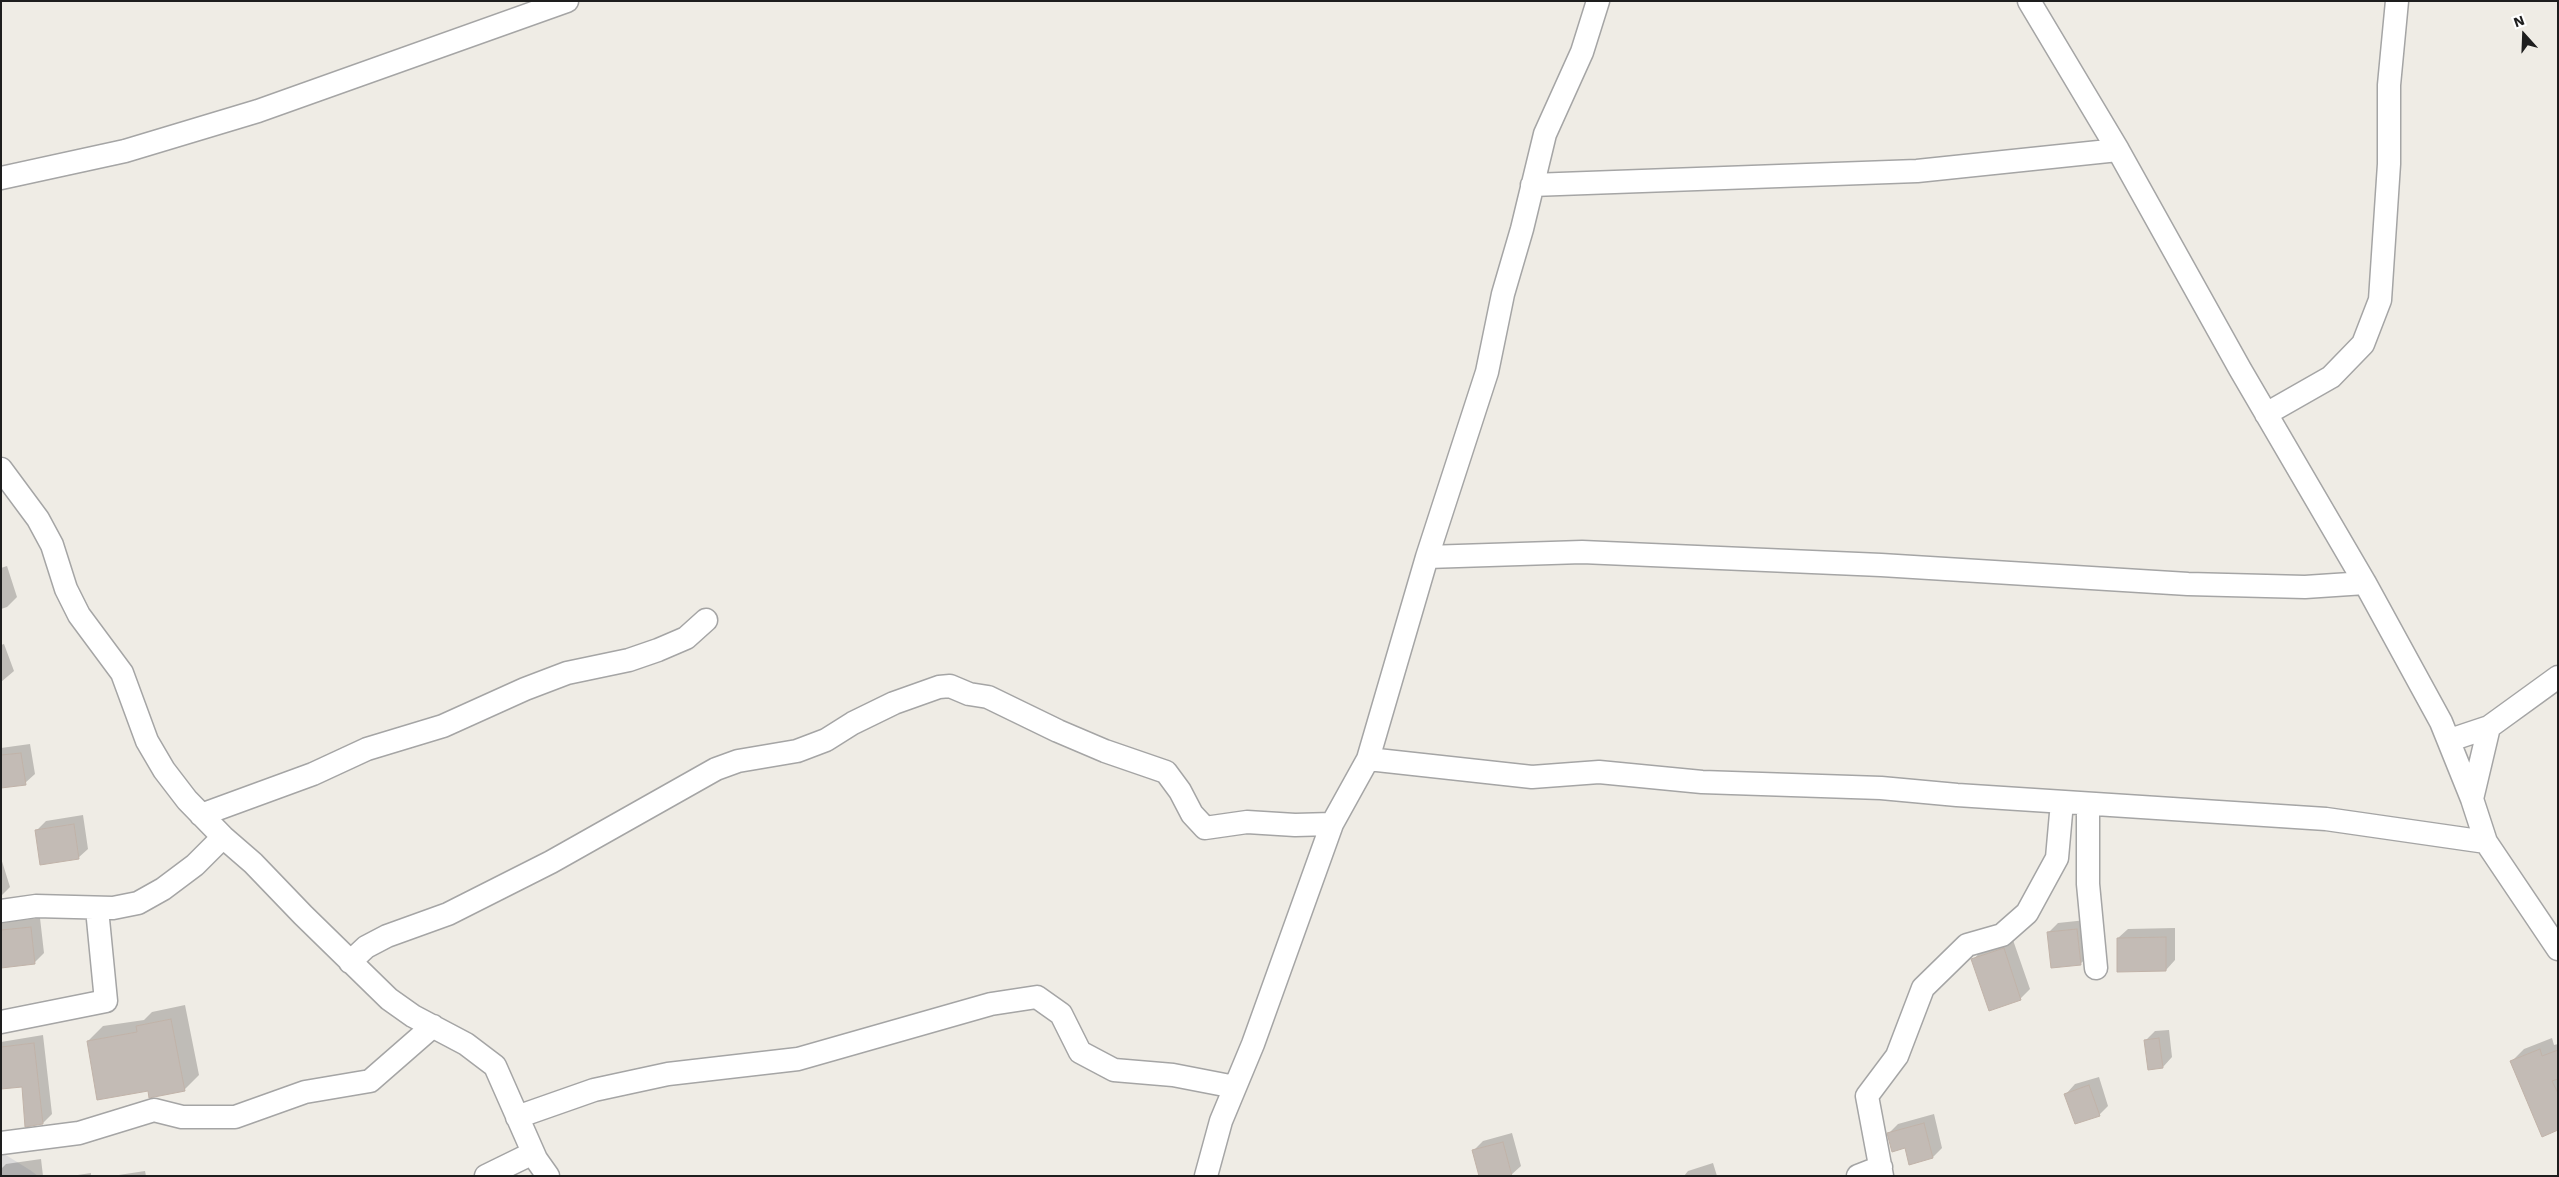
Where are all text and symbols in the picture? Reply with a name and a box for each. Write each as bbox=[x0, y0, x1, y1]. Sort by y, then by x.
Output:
north arrow bbox=[2499, 10, 2549, 60]
text: N bbox=[2511, 12, 2526, 30]

